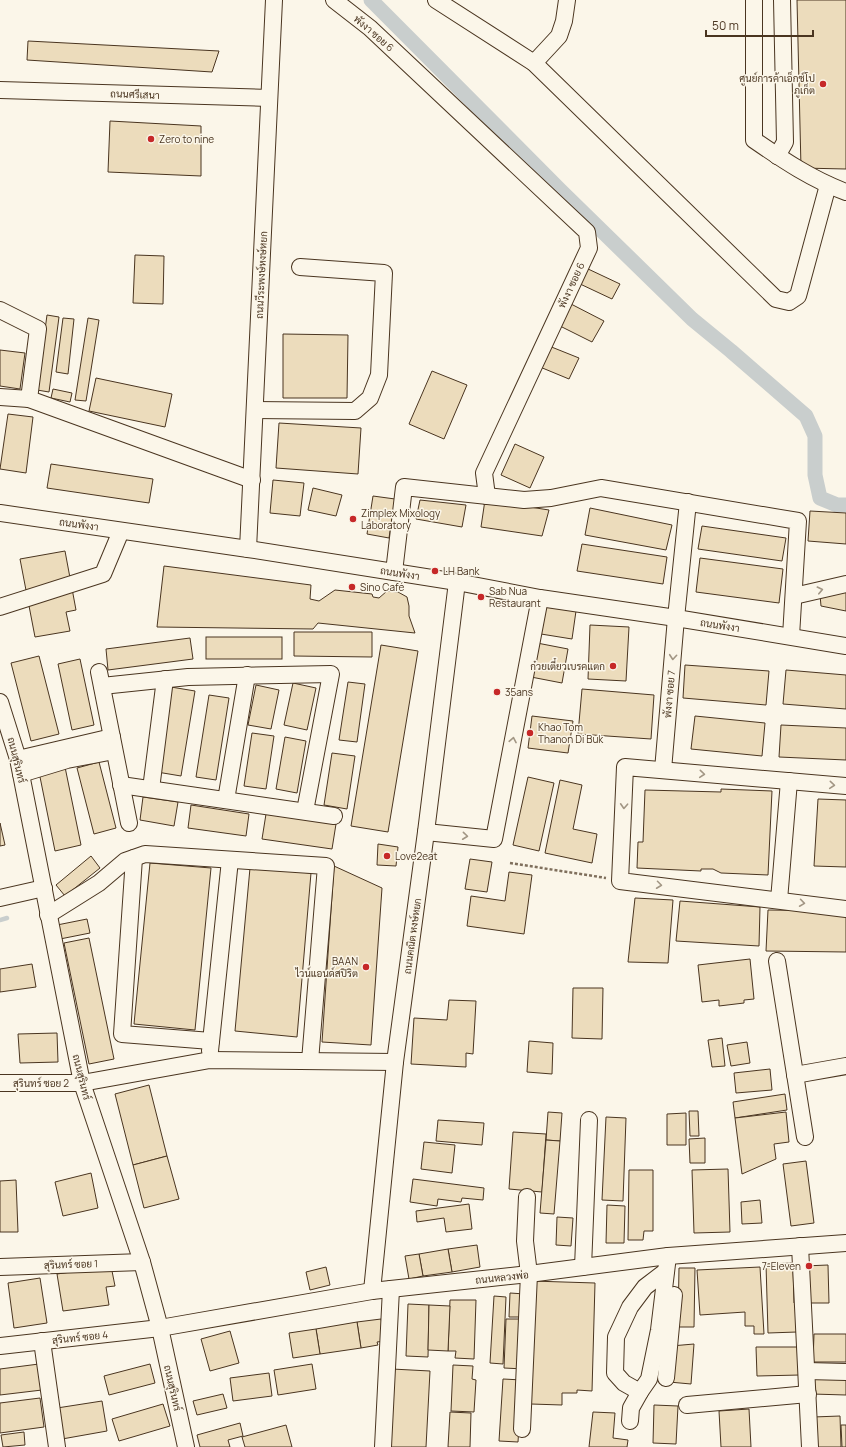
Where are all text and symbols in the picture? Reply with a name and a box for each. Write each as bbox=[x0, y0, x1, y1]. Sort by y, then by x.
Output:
street label: พังงา ซอย 6 bbox=[351, 12, 397, 54]
scale bar bbox=[706, 12, 813, 38]
text: 50 m bbox=[712, 17, 739, 34]
place label: ศูนย์การค้าเอ็กซ์โป ภูเก็ต bbox=[739, 71, 815, 98]
marker: ศูนย์การค้าเอ็กซ์โป ภูเก็ต bbox=[818, 79, 828, 89]
street label: ถนนศรีเสนา bbox=[110, 86, 160, 102]
place label: Zero to nine bbox=[159, 132, 214, 146]
marker: Zero to nine bbox=[146, 134, 156, 144]
street label: ถนนวีระพงษ์หงษ์หยก bbox=[252, 231, 270, 319]
street label: พังงา ซอย 6 bbox=[554, 260, 588, 310]
place label: Zimplex Mixology Laboratory bbox=[361, 506, 441, 532]
street label: ถนนพังงา bbox=[58, 514, 100, 534]
marker: Zimplex Mixology Laboratory bbox=[348, 514, 358, 524]
street label: ถนนพังงา bbox=[379, 563, 421, 583]
place label: LH Bank bbox=[443, 564, 481, 578]
marker: LH Bank bbox=[430, 566, 440, 576]
place label: Sino Café bbox=[360, 580, 405, 594]
marker: Sino Café bbox=[347, 582, 357, 592]
place label: Sab Nua Restaurant bbox=[489, 584, 541, 610]
one-way arrow bbox=[817, 586, 823, 594]
marker: Sab Nua Restaurant bbox=[476, 592, 486, 602]
street label: ถนนพังงา bbox=[699, 615, 741, 635]
one-way arrow bbox=[668, 653, 677, 660]
place label: ก๋วยเตี๋ยวเบรคแตก bbox=[530, 657, 605, 673]
marker: ก๋วยเตี๋ยวเบรคแตก bbox=[608, 661, 618, 671]
street label: พังงา ซอย 7 bbox=[660, 670, 678, 718]
place label: 35ans bbox=[505, 685, 533, 699]
marker: 35ans bbox=[492, 687, 502, 697]
place label: Khao Tom Thanon Di Buk bbox=[538, 720, 604, 746]
marker: Khao Tom Thanon Di Buk bbox=[525, 728, 535, 738]
street label: ถนนสุรินทร์ bbox=[4, 736, 30, 785]
one-way arrow bbox=[508, 737, 516, 743]
one-way arrow bbox=[699, 769, 705, 778]
one-way arrow bbox=[829, 780, 835, 789]
one-way arrow bbox=[619, 803, 628, 809]
one-way arrow bbox=[462, 831, 468, 840]
place label: Love2eat bbox=[395, 849, 438, 863]
marker: Love2eat bbox=[382, 851, 392, 861]
one-way arrow bbox=[656, 880, 662, 889]
street label: ถนนคณิต หงษ์หยก bbox=[400, 897, 424, 975]
one-way arrow bbox=[799, 898, 805, 907]
place label: BAAN ไวน์แอนด์สปิริต bbox=[294, 954, 358, 980]
marker: BAAN ไวน์แอนด์สปิริต bbox=[361, 962, 371, 972]
street label: ถนนสุรินทร์ bbox=[69, 1053, 95, 1102]
street label: สุรินทร์ ซอย 2 bbox=[13, 1076, 69, 1091]
street label: สุรินทร์ ซอย 1 bbox=[44, 1256, 98, 1273]
place label: 7-Eleven bbox=[762, 1259, 801, 1273]
marker: 7-Eleven bbox=[804, 1261, 814, 1271]
street label: ถนนหลวงพ่อ bbox=[475, 1267, 529, 1287]
street label: สุรินทร์ ซอย 4 bbox=[51, 1327, 109, 1348]
street label: ถนนสุรินทร์ bbox=[160, 1364, 185, 1413]

